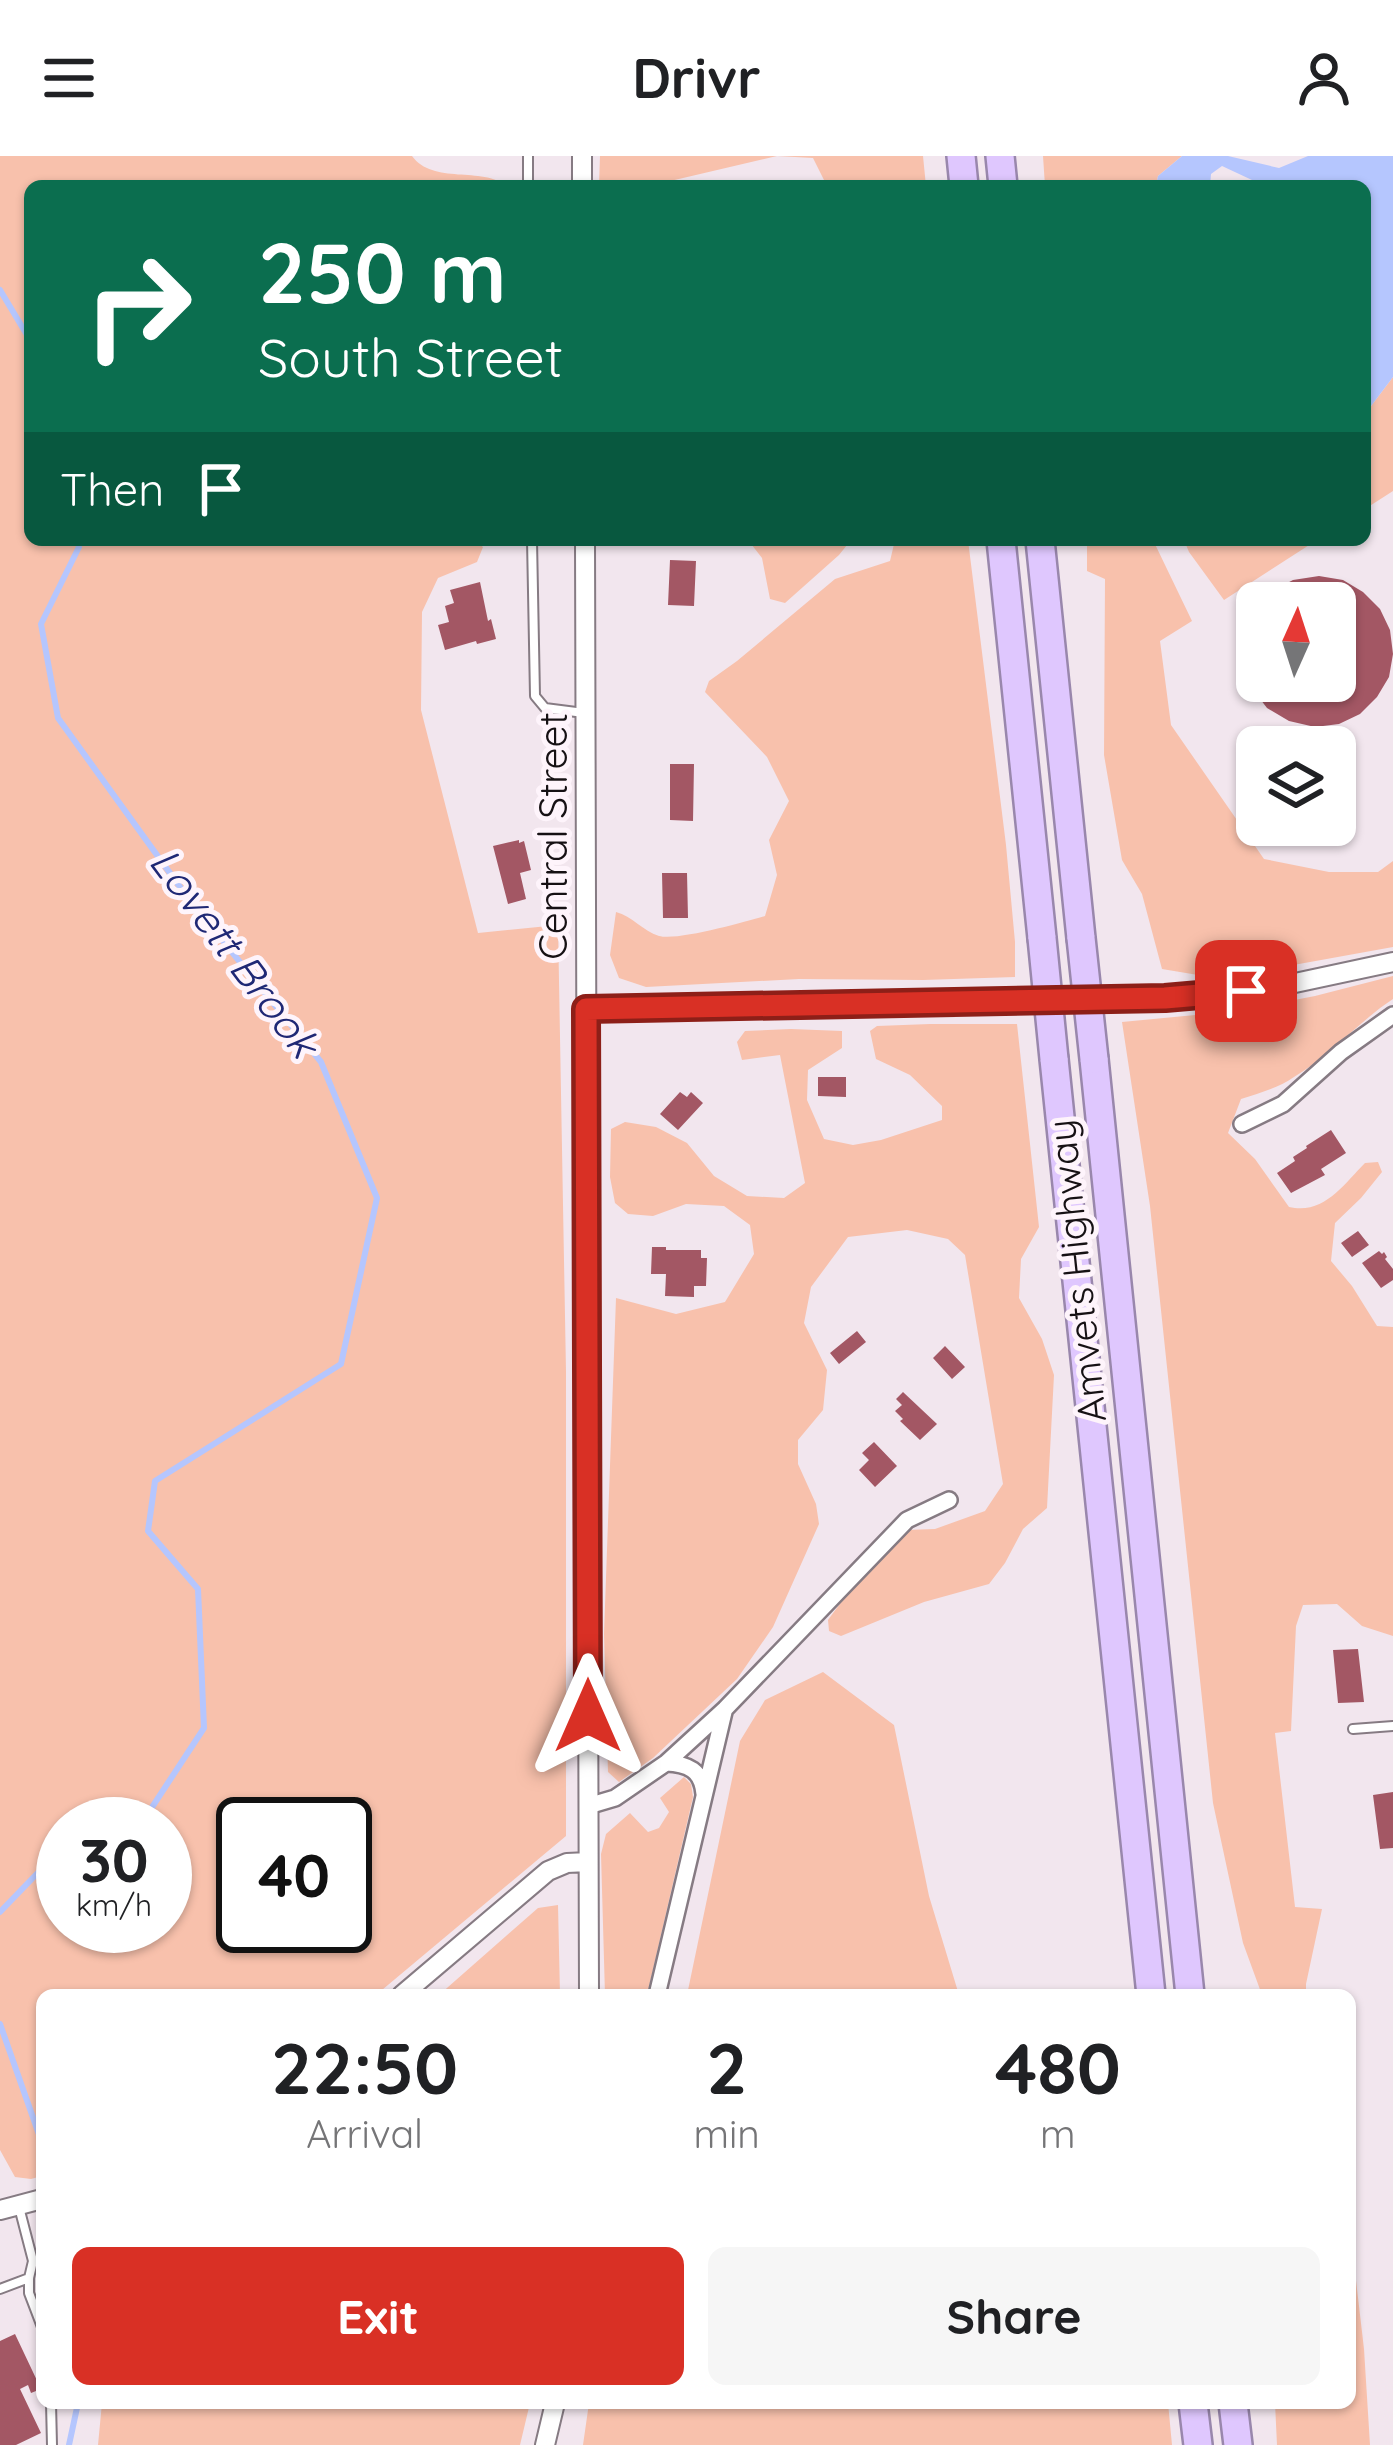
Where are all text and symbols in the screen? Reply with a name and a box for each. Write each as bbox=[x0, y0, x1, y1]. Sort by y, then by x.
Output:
text: Drivr bbox=[632, 44, 761, 112]
icon: menu bbox=[36, 45, 102, 111]
icon: person bbox=[1291, 45, 1357, 111]
text: 250 m bbox=[258, 219, 507, 324]
icon: right bbox=[60, 228, 216, 384]
text: South Street bbox=[258, 323, 563, 391]
icon: arrive bbox=[188, 456, 254, 522]
text: Then bbox=[60, 461, 164, 517]
north arrow bbox=[1236, 582, 1356, 702]
map controls bbox=[1236, 582, 1356, 846]
street label: Central Street bbox=[528, 712, 577, 960]
button: layers bbox=[1236, 726, 1356, 846]
water label: Lovett Brook bbox=[139, 837, 333, 1070]
pin bbox=[1195, 940, 1297, 1042]
icon: arrive bbox=[1213, 958, 1279, 1024]
street label: Amvets Highway bbox=[1036, 1117, 1116, 1425]
position arrow bbox=[525, 1653, 651, 1779]
speed limit sign: 40 bbox=[216, 1797, 372, 1953]
text: 30 bbox=[79, 1822, 149, 1897]
text: km/h bbox=[76, 1886, 152, 1924]
text: 22:50 bbox=[271, 2022, 458, 2112]
text: 2 bbox=[706, 2022, 747, 2112]
text: 480 bbox=[995, 2022, 1121, 2112]
text: Arrival bbox=[306, 2109, 423, 2158]
text: min bbox=[693, 2109, 760, 2158]
text: m bbox=[1040, 2109, 1076, 2158]
button: Exit bbox=[72, 2247, 684, 2385]
button: Share bbox=[708, 2247, 1320, 2385]

